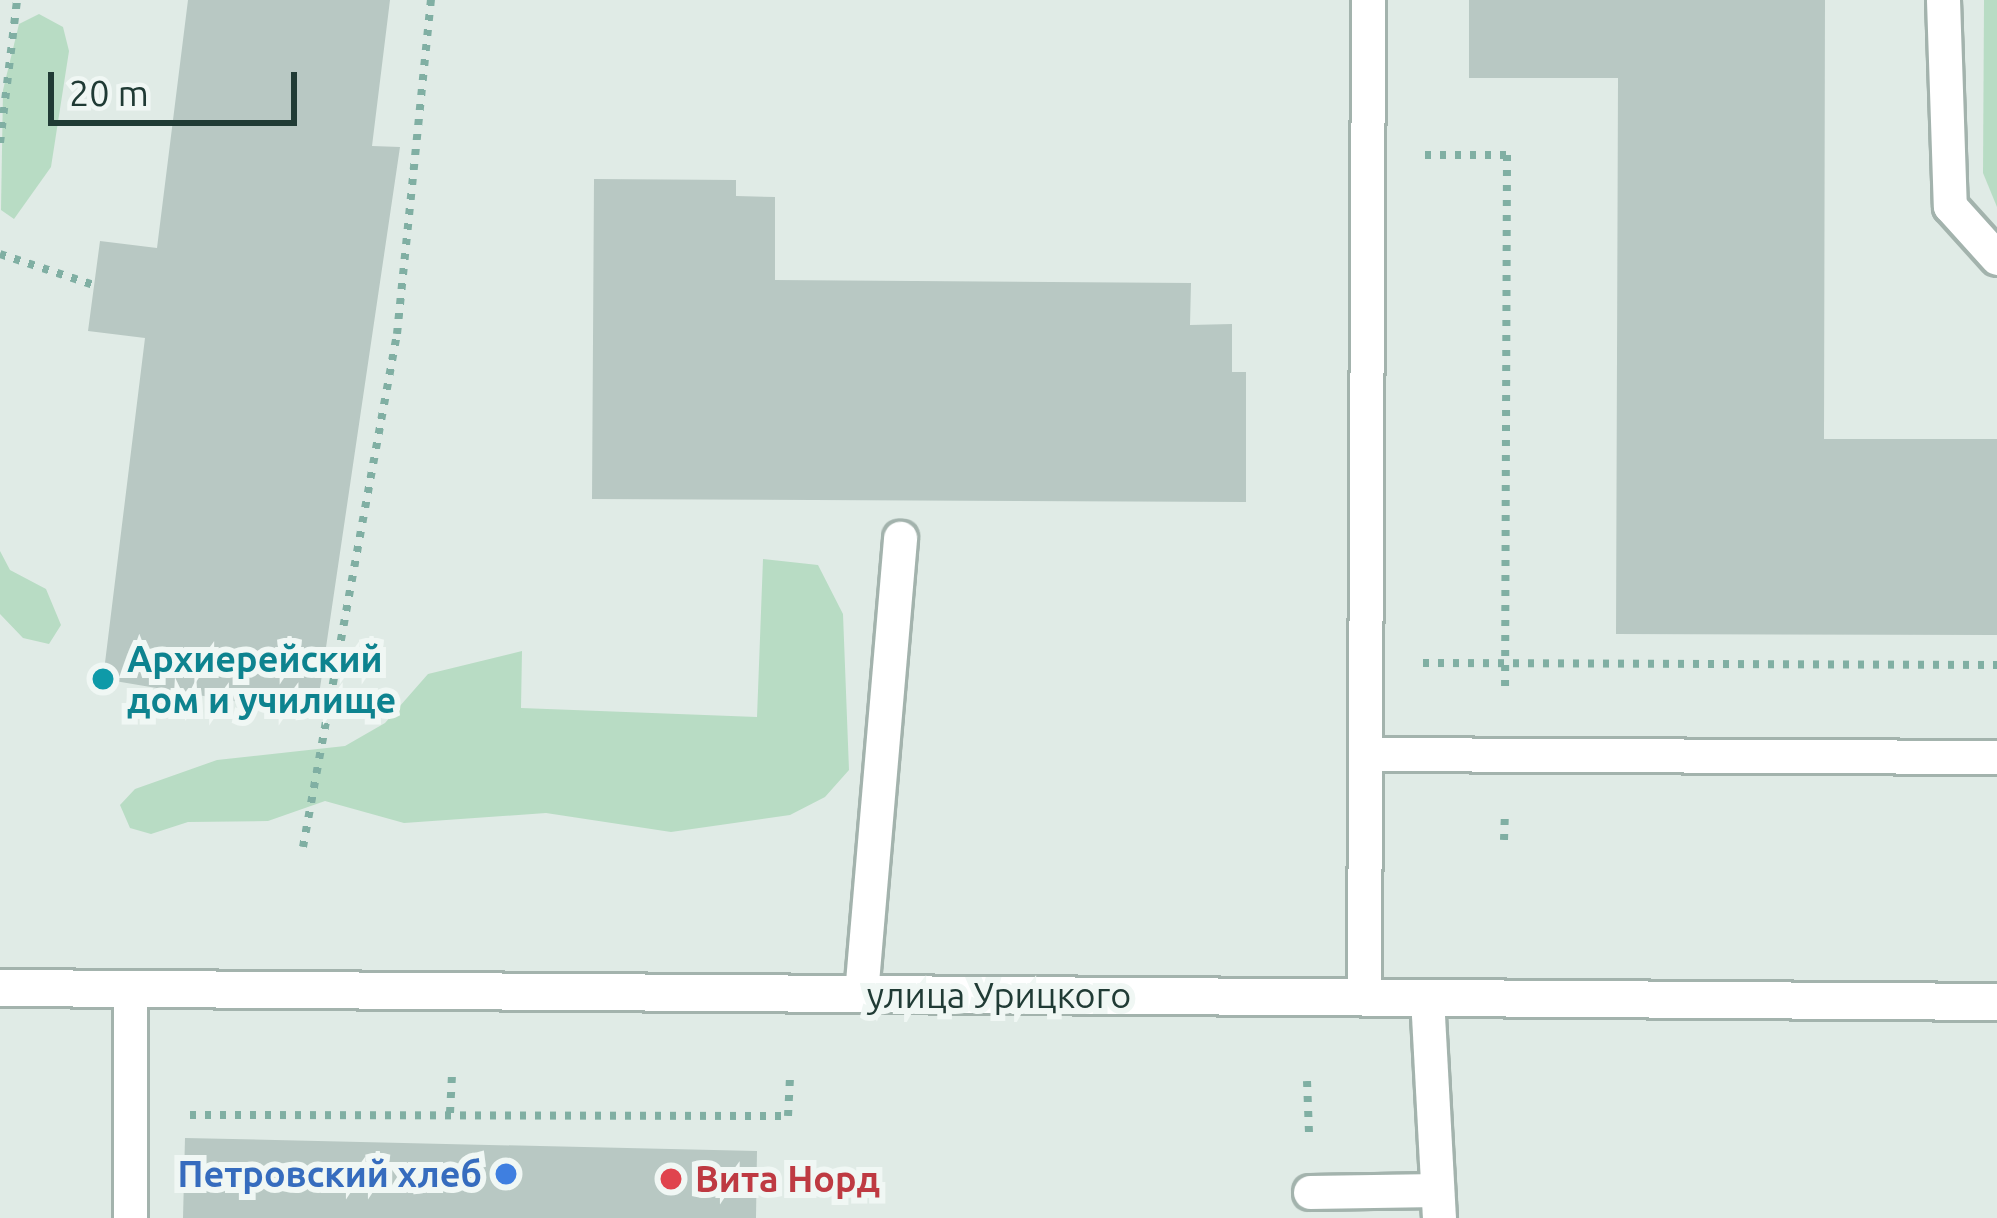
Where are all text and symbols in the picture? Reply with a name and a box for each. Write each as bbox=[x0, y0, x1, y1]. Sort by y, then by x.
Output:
scale bar bbox=[54, 48, 303, 122]
text: 20 m bbox=[69, 72, 149, 113]
place label: Архиерейский дом и училище bbox=[127, 636, 396, 721]
marker: Архиерейский дом и училище bbox=[90, 666, 116, 692]
street label: улица Урицкого bbox=[867, 973, 1131, 1017]
place label: Петровский хлеб bbox=[177, 1152, 482, 1196]
place label: Вита Норд bbox=[695, 1157, 880, 1201]
marker: Петровский хлеб bbox=[493, 1161, 519, 1187]
marker: Вита Норд bbox=[658, 1166, 684, 1192]

